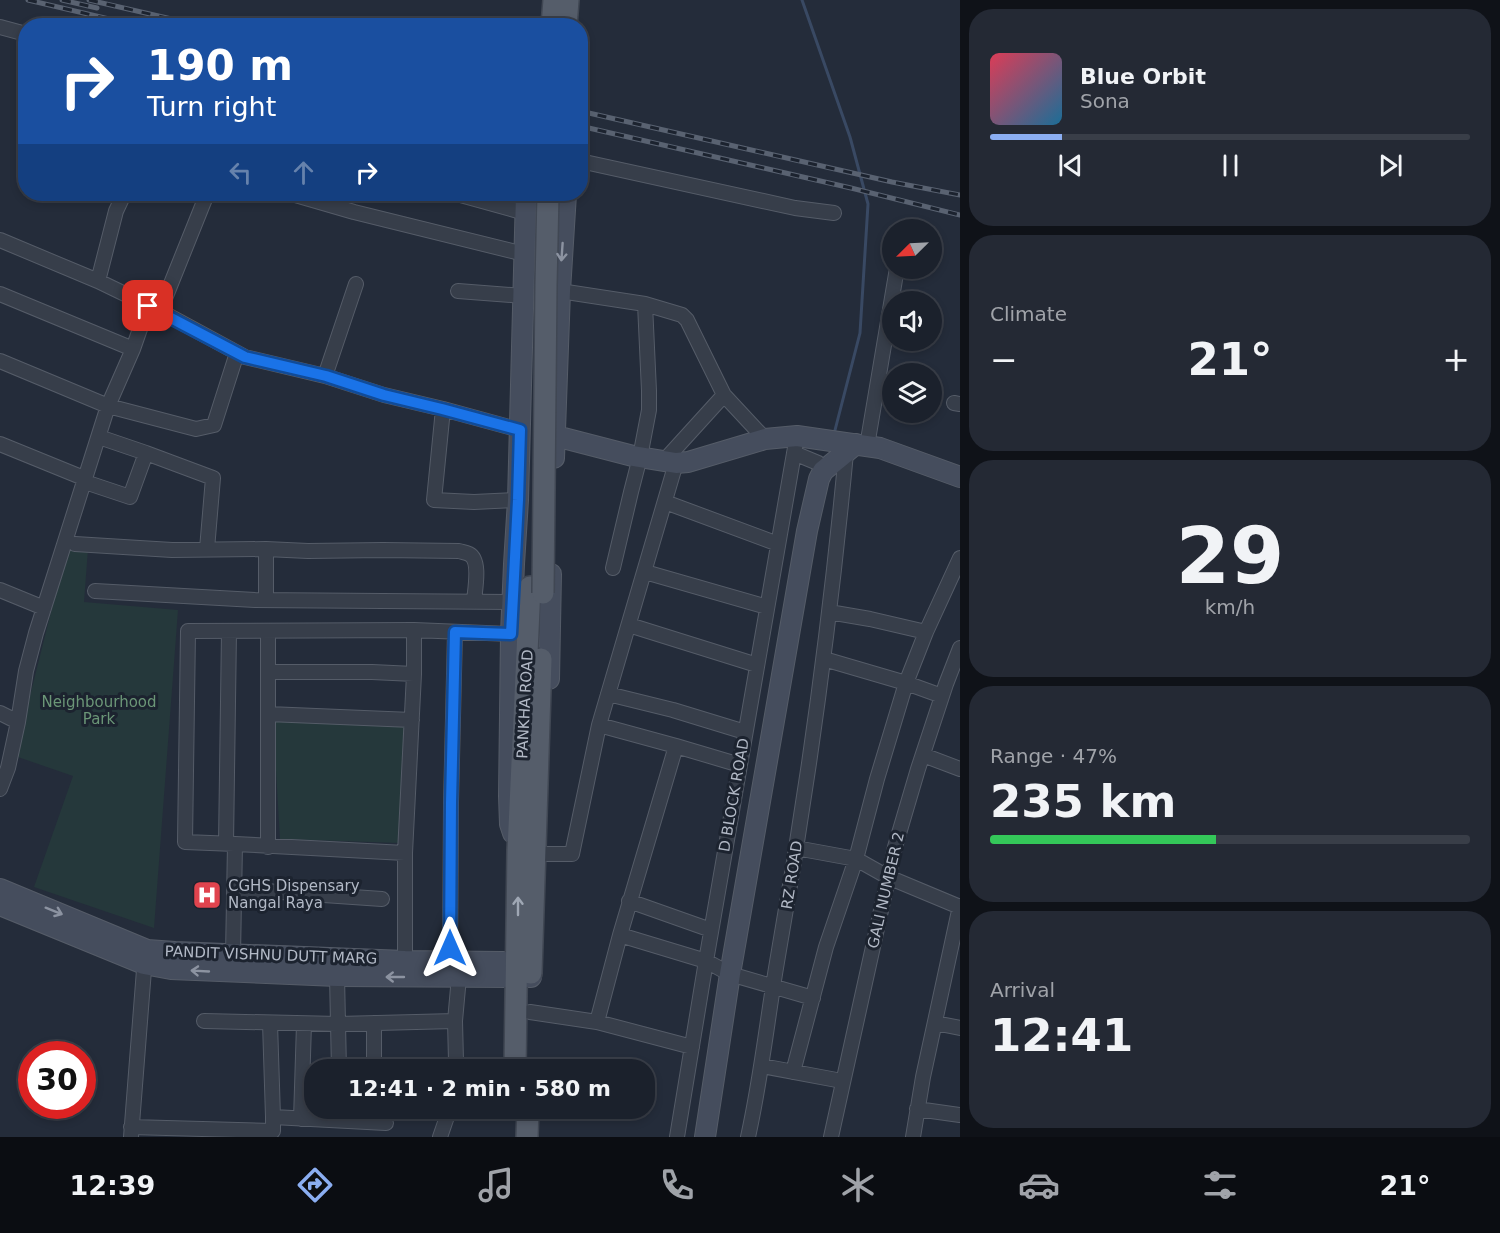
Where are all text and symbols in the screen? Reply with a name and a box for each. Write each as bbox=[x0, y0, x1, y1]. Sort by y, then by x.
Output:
text: 190 m bbox=[147, 41, 293, 90]
icon: right bbox=[48, 42, 126, 120]
text: Blue Orbit bbox=[1080, 64, 1206, 89]
text: Sona bbox=[1080, 89, 1130, 113]
text: Turn right bbox=[147, 91, 276, 122]
icon: previous bbox=[1054, 149, 1087, 182]
icon: pause bbox=[1214, 149, 1247, 182]
icon: next bbox=[1374, 149, 1407, 182]
icon: left bbox=[224, 156, 257, 189]
icon: ahead bbox=[287, 156, 320, 189]
icon: right bbox=[350, 156, 383, 189]
north arrow bbox=[882, 219, 942, 279]
map controls bbox=[882, 219, 942, 423]
one-way arrow bbox=[557, 241, 568, 261]
pin bbox=[122, 280, 173, 331]
icon: arrive bbox=[131, 289, 164, 322]
button: sound bbox=[882, 291, 942, 351]
text: Climate bbox=[990, 302, 1067, 326]
text: 21° bbox=[1187, 333, 1273, 386]
text: − bbox=[990, 340, 1018, 379]
text: + bbox=[1442, 340, 1470, 379]
button: layers bbox=[882, 363, 942, 423]
text: 29 bbox=[1176, 511, 1284, 601]
text: km/h bbox=[1205, 595, 1255, 619]
street label: PANKHA ROAD bbox=[513, 649, 537, 759]
park label: Neighbourhood Park bbox=[41, 693, 157, 728]
street label: D BLOCK ROAD bbox=[715, 737, 753, 853]
text: Range · 47% bbox=[990, 744, 1117, 768]
text: 235 km bbox=[990, 775, 1176, 828]
street label: GALI NUMBER 2 bbox=[864, 830, 908, 950]
street label: RZ ROAD bbox=[778, 839, 806, 911]
place label: CGHS Dispensary Nangal Raya bbox=[228, 877, 360, 912]
hospital icon: CGHS Dispensary Nangal Raya bbox=[191, 879, 223, 911]
one-way arrow bbox=[512, 897, 524, 917]
one-way arrow bbox=[44, 906, 63, 917]
position arrow bbox=[418, 916, 482, 980]
street label: PANDIT VISHNU DUTT MARG bbox=[164, 942, 378, 968]
one-way arrow bbox=[191, 965, 211, 976]
one-way arrow bbox=[385, 971, 405, 983]
text: Arrival bbox=[990, 978, 1055, 1002]
text: 12:41 bbox=[990, 1009, 1133, 1062]
speed limit sign: 30 bbox=[18, 1041, 96, 1119]
text: 12:41 · 2 min · 580 m bbox=[348, 1076, 611, 1101]
icon: directions bbox=[294, 1164, 336, 1206]
icon: music bbox=[475, 1164, 517, 1206]
icon: phone bbox=[656, 1164, 698, 1206]
icon: climate bbox=[837, 1164, 879, 1206]
icon: car bbox=[1018, 1164, 1060, 1206]
icon: filters bbox=[1199, 1164, 1241, 1206]
text: 12:39 bbox=[69, 1170, 155, 1201]
text: 21° bbox=[1379, 1170, 1430, 1201]

